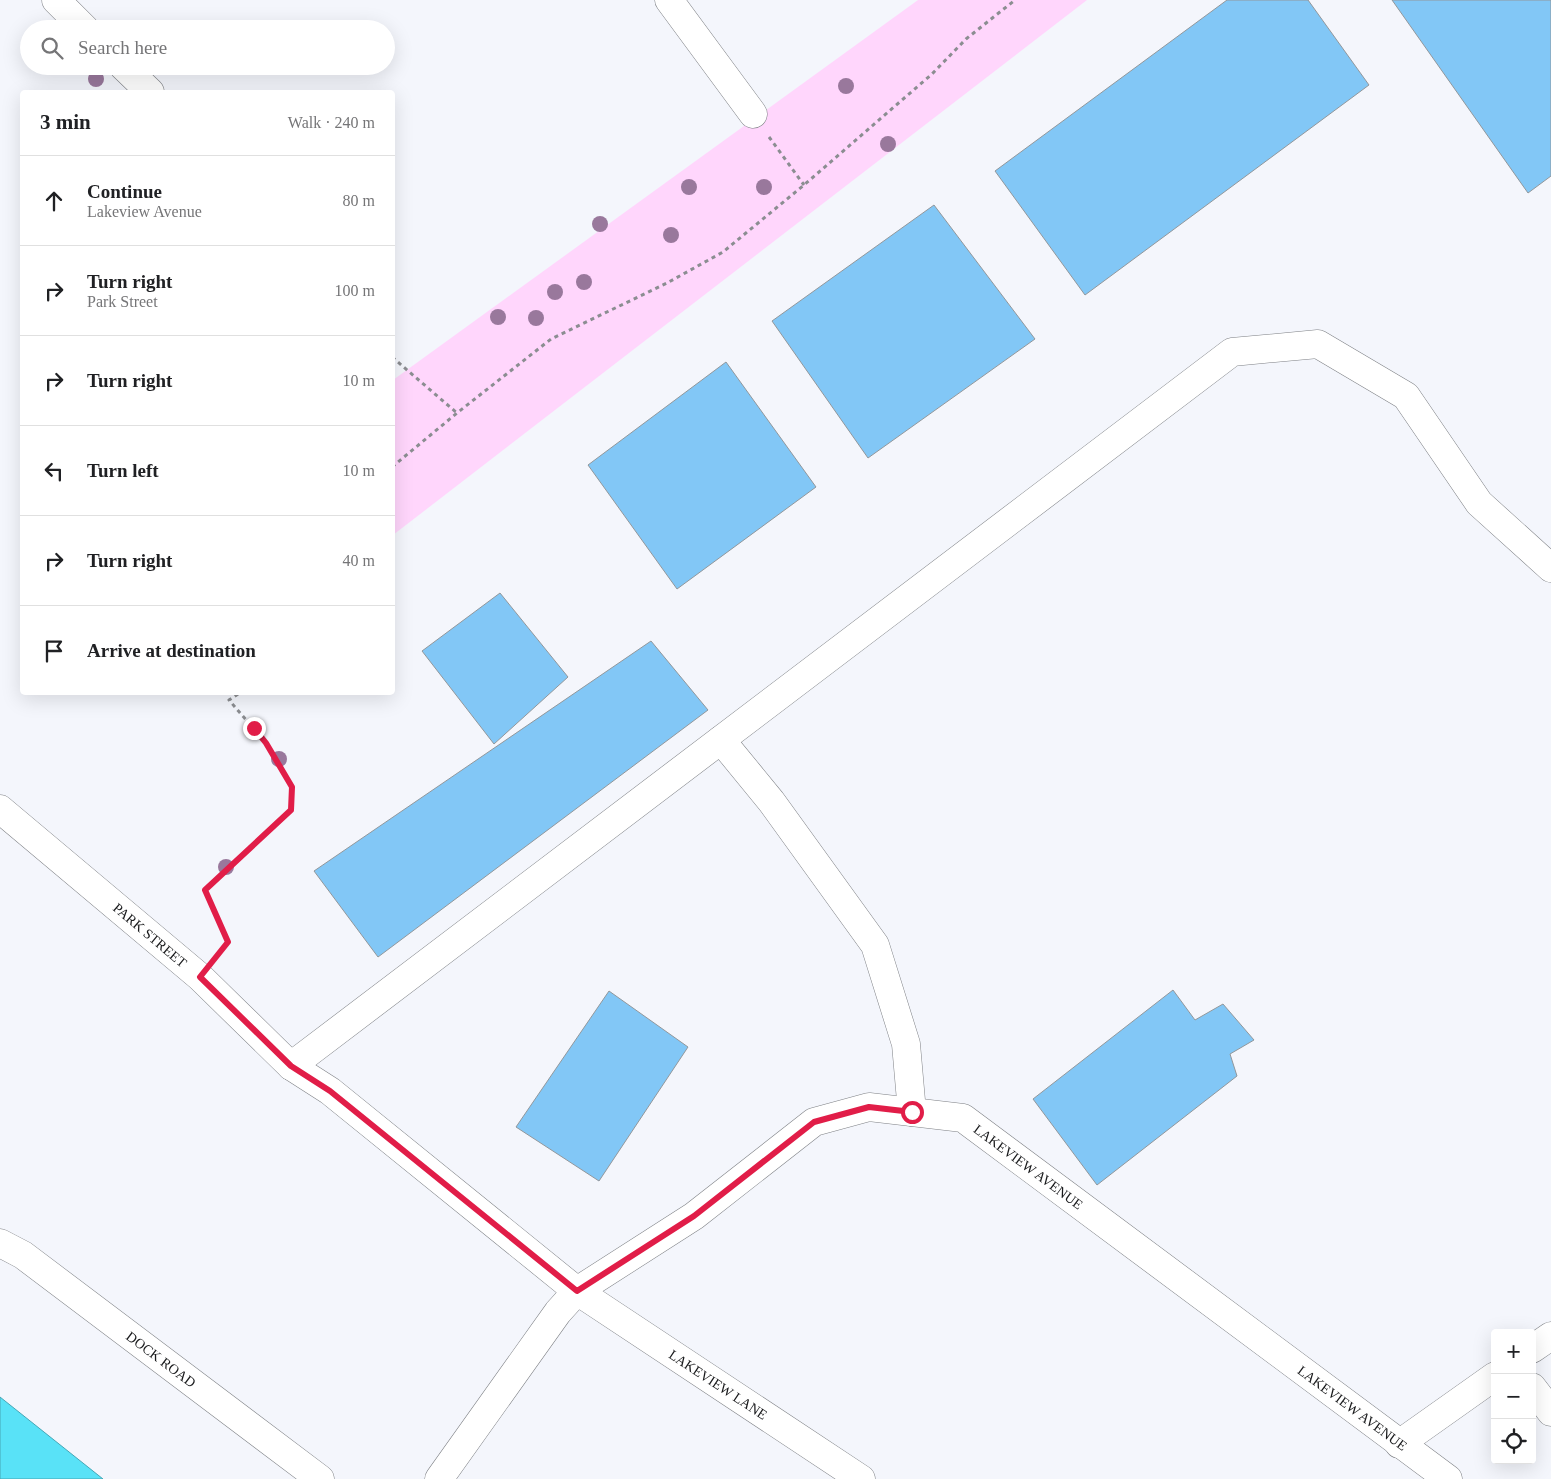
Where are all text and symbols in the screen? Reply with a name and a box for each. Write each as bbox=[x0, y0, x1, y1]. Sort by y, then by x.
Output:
search box bbox=[20, 20, 395, 75]
icon: search bbox=[38, 34, 66, 62]
text: Search here bbox=[78, 37, 167, 58]
text: 3 min bbox=[40, 110, 91, 134]
text: Walk · 240 m bbox=[288, 114, 375, 131]
text: Continue bbox=[87, 181, 162, 202]
icon: ahead bbox=[40, 187, 68, 215]
text: 80 m bbox=[343, 192, 375, 209]
text: Lakeview Avenue bbox=[87, 203, 202, 220]
text: Turn right bbox=[87, 271, 172, 292]
icon: right bbox=[40, 277, 68, 305]
text: 100 m bbox=[335, 282, 375, 299]
text: Park Street bbox=[87, 293, 158, 310]
icon: right bbox=[40, 367, 68, 395]
text: Turn right bbox=[87, 370, 172, 391]
text: 10 m bbox=[343, 372, 375, 389]
icon: left bbox=[40, 457, 68, 485]
text: Turn left bbox=[87, 460, 159, 481]
text: 10 m bbox=[343, 462, 375, 479]
icon: right bbox=[40, 547, 68, 575]
text: Turn right bbox=[87, 550, 172, 571]
text: 40 m bbox=[343, 552, 375, 569]
icon: arrive bbox=[40, 637, 68, 665]
text: Arrive at destination bbox=[87, 640, 256, 661]
route end bbox=[243, 717, 266, 740]
street label: PARK STREET bbox=[110, 900, 190, 970]
route start bbox=[901, 1101, 924, 1124]
street label: LAKEVIEW AVENUE bbox=[971, 1121, 1086, 1212]
street label: DOCK ROAD bbox=[124, 1328, 199, 1390]
map controls bbox=[1491, 1329, 1536, 1464]
button: + bbox=[1491, 1329, 1536, 1374]
street label: LAKEVIEW LANE bbox=[666, 1347, 770, 1422]
street label: LAKEVIEW AVENUE bbox=[1295, 1362, 1410, 1453]
button: − bbox=[1491, 1374, 1536, 1419]
button: locate bbox=[1491, 1419, 1536, 1464]

